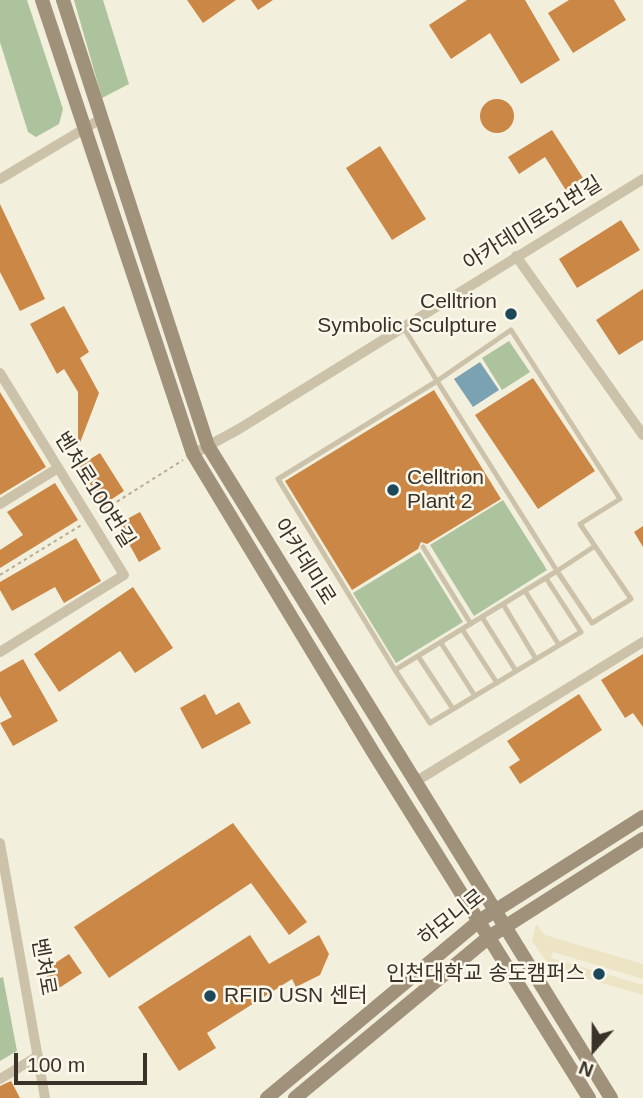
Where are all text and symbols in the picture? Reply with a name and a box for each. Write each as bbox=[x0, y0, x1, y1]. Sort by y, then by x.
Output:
street label: 아카데미로51번길 bbox=[459, 171, 607, 277]
place label: Celltrion Symbolic Sculpture bbox=[317, 289, 497, 339]
marker: Celltrion Symbolic Sculpture bbox=[503, 306, 519, 322]
street label: 벤처로100번길 bbox=[48, 428, 140, 552]
place label: Celltrion Plant 2 bbox=[407, 465, 484, 515]
marker: Celltrion Plant 2 bbox=[385, 482, 401, 498]
street label: 아카데미로 bbox=[268, 514, 340, 610]
street label: 하모니로 bbox=[414, 884, 490, 952]
street label: 벤처로 bbox=[26, 936, 60, 998]
place label: 인천대학교 송도캠퍼스 bbox=[386, 961, 585, 987]
marker: 인천대학교 송도캠퍼스 bbox=[591, 966, 607, 982]
place label: RFID USN 센터 bbox=[224, 983, 368, 1009]
marker: RFID USN 센터 bbox=[202, 988, 218, 1004]
north arrow bbox=[559, 1014, 629, 1084]
scale bar bbox=[18, 1038, 150, 1082]
text: 100 m bbox=[27, 1053, 85, 1076]
text: N bbox=[576, 1057, 596, 1081]

